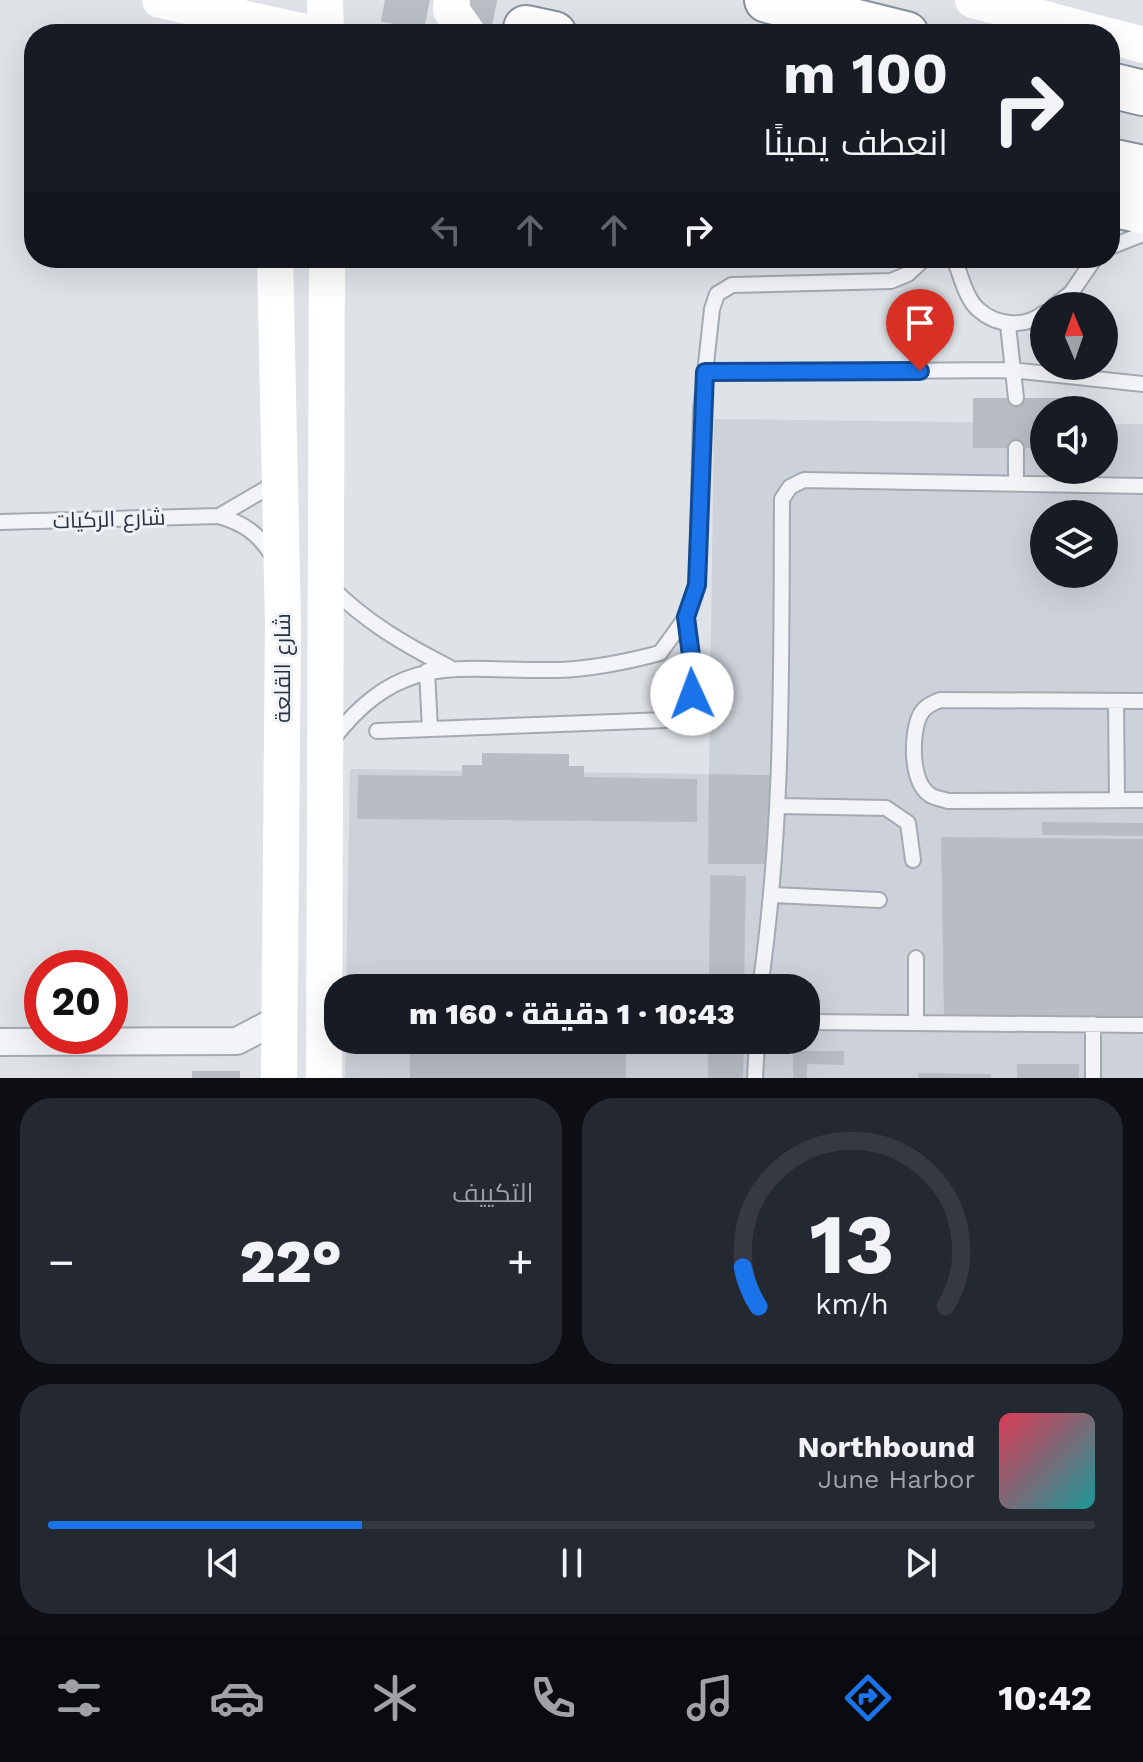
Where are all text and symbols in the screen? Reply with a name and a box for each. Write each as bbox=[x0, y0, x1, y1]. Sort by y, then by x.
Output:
text: 100 m bbox=[783, 41, 948, 107]
icon: right bbox=[976, 56, 1080, 160]
text: انعطف يمينًا bbox=[763, 122, 948, 164]
icon: left bbox=[424, 208, 468, 252]
icon: ahead bbox=[508, 208, 552, 252]
icon: ahead bbox=[592, 208, 636, 252]
icon: right bbox=[676, 208, 720, 252]
pin bbox=[886, 289, 954, 371]
north arrow bbox=[1030, 292, 1118, 380]
map controls bbox=[1030, 292, 1118, 588]
icon: arrive bbox=[898, 301, 942, 345]
button: sound bbox=[1030, 396, 1118, 484]
button: layers bbox=[1030, 500, 1118, 588]
street label: شارع الركيات bbox=[52, 505, 166, 535]
street label: شارع القلعة bbox=[270, 613, 297, 723]
position arrow bbox=[650, 652, 734, 736]
speed limit sign: 20 bbox=[24, 950, 128, 1054]
text: 10:43 · 1 دقيقة · 160 m bbox=[409, 996, 735, 1031]
text: التكييف bbox=[452, 1178, 534, 1208]
text: 13 bbox=[810, 1196, 895, 1293]
text: 22° bbox=[239, 1226, 342, 1297]
text: − bbox=[48, 1236, 75, 1288]
text: + bbox=[507, 1236, 533, 1288]
text: km/h bbox=[815, 1287, 889, 1321]
text: Northbound bbox=[798, 1429, 975, 1464]
text: June Harbor bbox=[818, 1464, 975, 1494]
icon: previous bbox=[201, 1541, 245, 1585]
icon: pause bbox=[550, 1541, 594, 1585]
icon: next bbox=[899, 1541, 943, 1585]
icon: filters bbox=[51, 1670, 107, 1726]
icon: car bbox=[209, 1670, 265, 1726]
icon: climate bbox=[367, 1670, 423, 1726]
icon: phone bbox=[525, 1670, 581, 1726]
icon: music bbox=[682, 1670, 738, 1726]
icon: directions bbox=[840, 1670, 896, 1726]
text: 10:42 bbox=[998, 1677, 1092, 1719]

